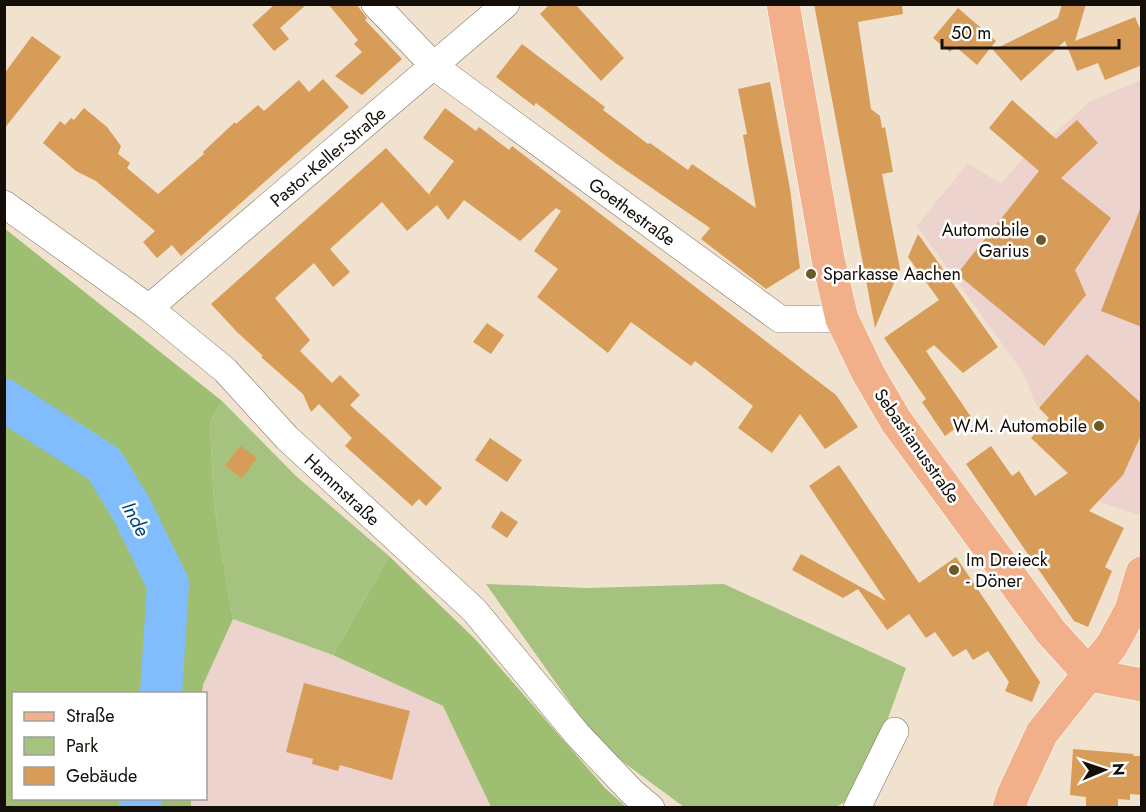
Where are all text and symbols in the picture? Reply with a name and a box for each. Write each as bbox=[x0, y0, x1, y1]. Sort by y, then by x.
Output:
scale bar bbox=[942, 12, 1119, 50]
text: 50 m bbox=[951, 20, 991, 46]
street label: Pastor-Keller-Straße bbox=[264, 101, 392, 213]
street label: Goethestraße bbox=[583, 172, 681, 252]
place label: Automobile Garius bbox=[942, 217, 1029, 264]
marker: Automobile Garius bbox=[1034, 233, 1048, 247]
place label: Sparkasse Aachen bbox=[823, 261, 961, 287]
marker: Sparkasse Aachen bbox=[804, 267, 818, 281]
street label: Sebastianusstraße bbox=[868, 383, 966, 509]
place label: W.M. Automobile bbox=[953, 413, 1087, 439]
marker: W.M. Automobile bbox=[1092, 419, 1106, 433]
street label: Hammstraße bbox=[298, 448, 386, 532]
water label: Inde bbox=[114, 497, 157, 542]
place label: Im Dreieck - Döner bbox=[966, 547, 1048, 594]
marker: Im Dreieck - Döner bbox=[947, 563, 961, 577]
legend bbox=[12, 692, 207, 800]
text: Straße bbox=[66, 703, 114, 729]
text: Park bbox=[66, 733, 98, 759]
north arrow bbox=[1074, 740, 1134, 800]
text: Gebäude bbox=[66, 763, 137, 789]
text: N bbox=[1107, 763, 1130, 776]

